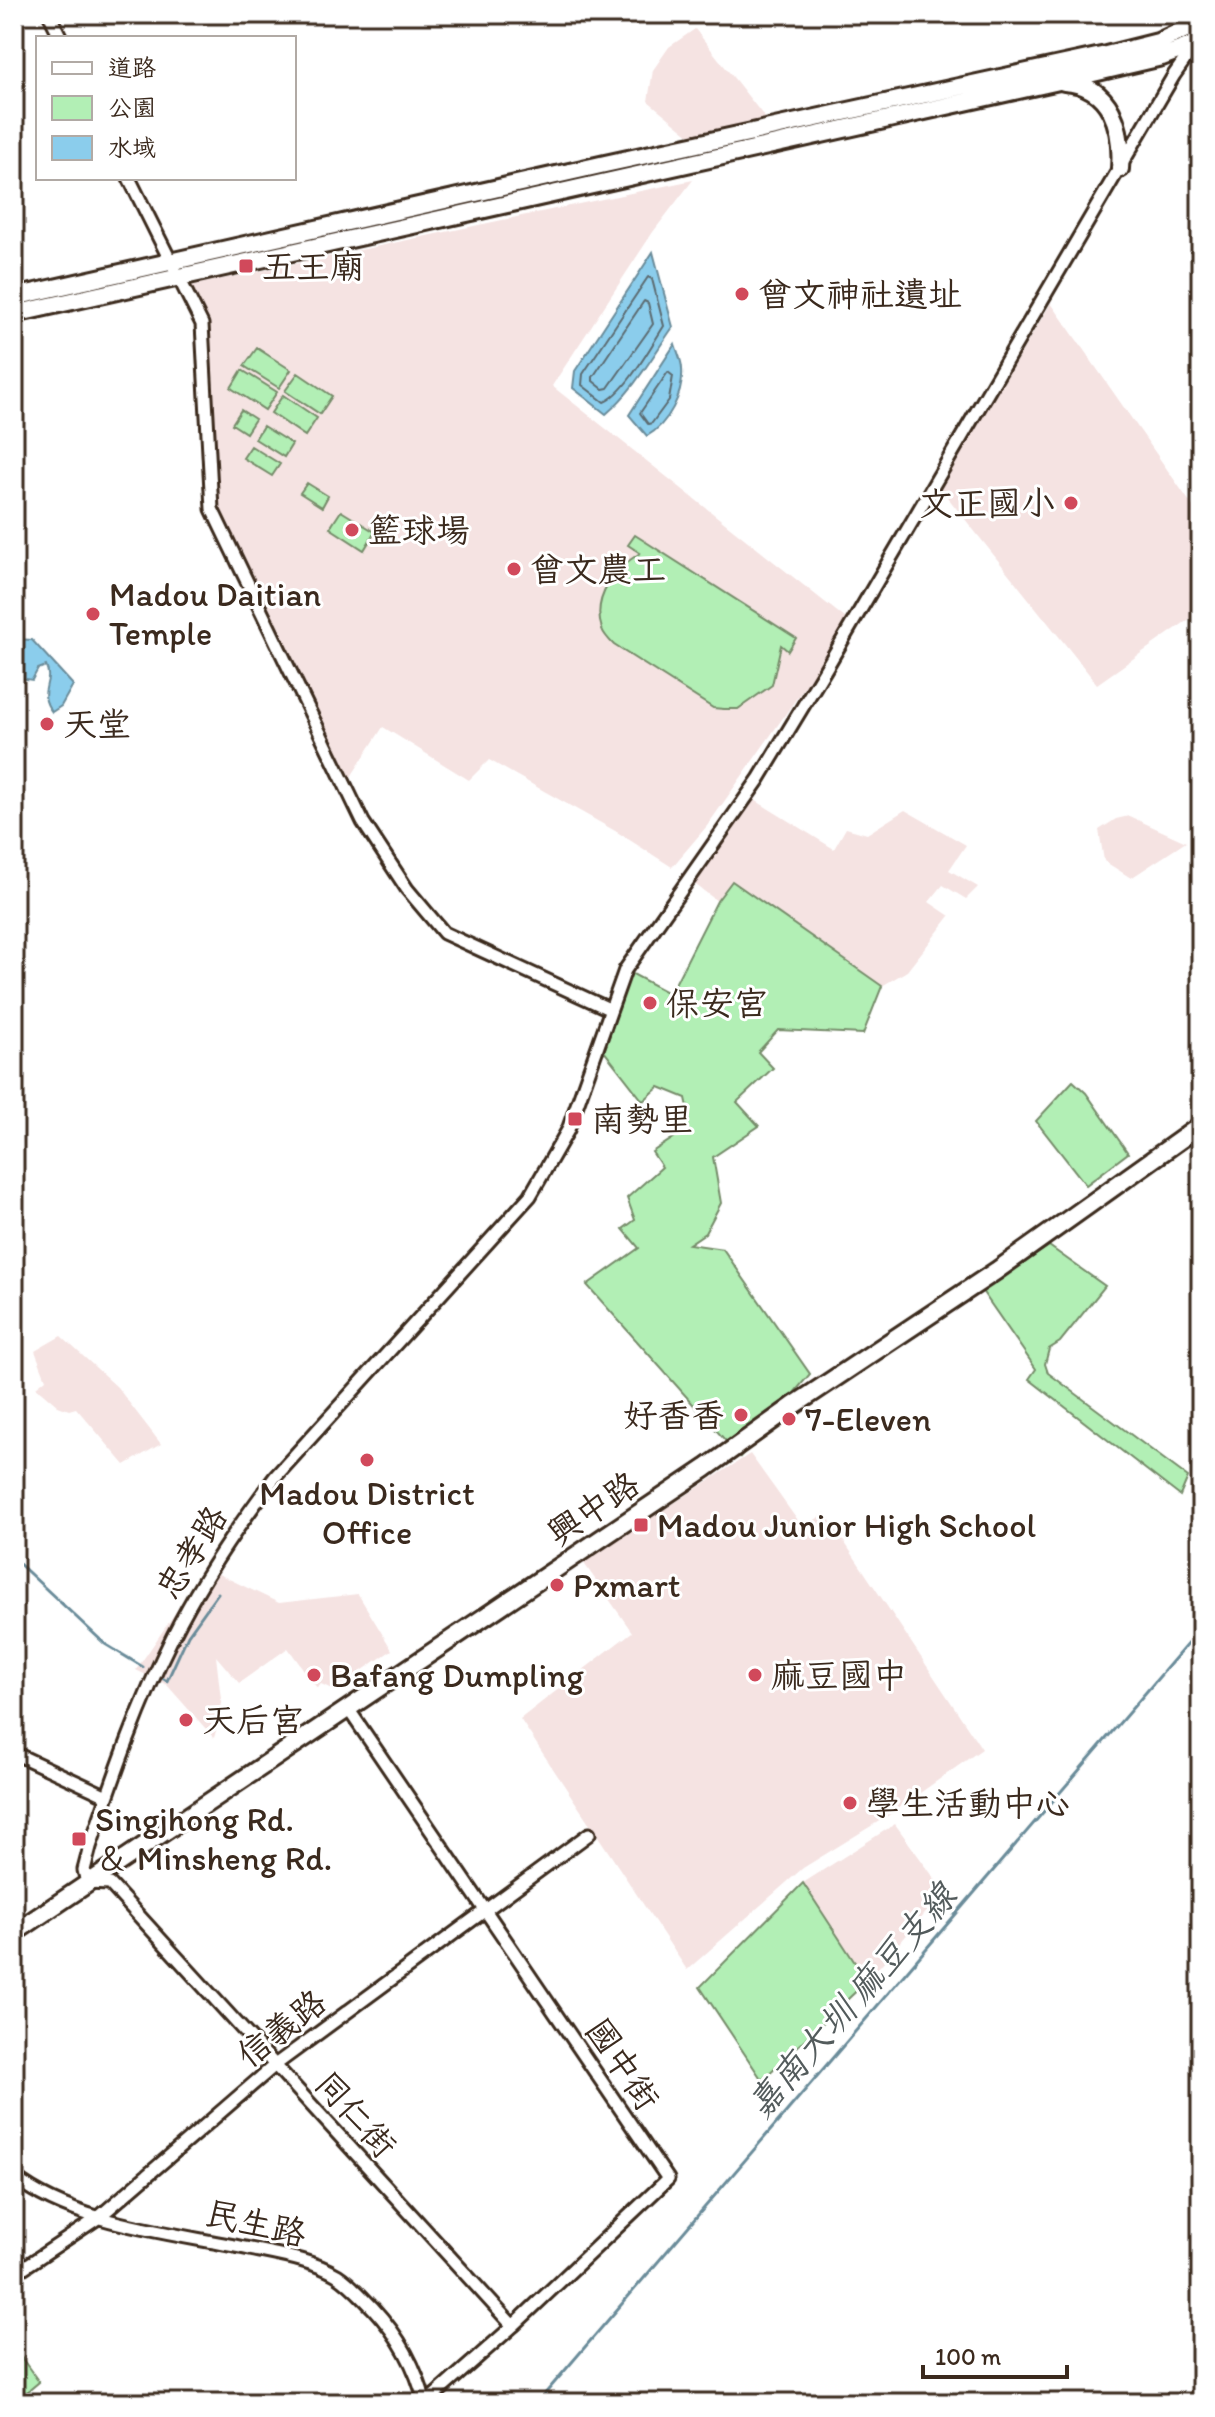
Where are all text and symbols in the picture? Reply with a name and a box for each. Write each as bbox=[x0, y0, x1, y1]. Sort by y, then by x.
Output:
legend bbox=[36, 36, 296, 180]
text: 道路 bbox=[108, 53, 156, 82]
text: 公園 bbox=[108, 93, 156, 122]
text: 水域 bbox=[108, 133, 156, 162]
place label: 五王廟 bbox=[262, 246, 364, 287]
marker: 五王廟 bbox=[237, 257, 255, 275]
place label: 曾文神社遺址 bbox=[758, 274, 962, 315]
marker: 曾文神社遺址 bbox=[733, 285, 751, 303]
place label: 文正國小 bbox=[919, 483, 1055, 524]
marker: 文正國小 bbox=[1062, 494, 1080, 512]
place label: 籃球場 bbox=[368, 510, 470, 551]
marker: 籃球場 bbox=[343, 521, 361, 539]
place label: 曾文農工 bbox=[530, 549, 666, 590]
marker: 曾文農工 bbox=[505, 560, 523, 578]
place label: Madou Daitian Temple bbox=[109, 574, 321, 654]
marker: Madou Daitian Temple bbox=[84, 605, 102, 623]
place label: 天堂 bbox=[63, 704, 131, 745]
marker: 天堂 bbox=[38, 715, 56, 733]
place label: 保安宮 bbox=[666, 983, 768, 1024]
marker: 保安宮 bbox=[641, 994, 659, 1012]
place label: 南勢里 bbox=[591, 1099, 693, 1140]
marker: 南勢里 bbox=[566, 1110, 584, 1128]
place label: 好香香 bbox=[623, 1395, 725, 1436]
place label: 7-Eleven bbox=[805, 1399, 931, 1440]
marker: 好香香 bbox=[732, 1406, 750, 1424]
marker: 7-Eleven bbox=[780, 1410, 798, 1428]
marker: Madou District Office bbox=[358, 1451, 376, 1469]
street label: 興中路 bbox=[540, 1463, 647, 1554]
place label: Madou District Office bbox=[259, 1473, 475, 1553]
street label: 忠孝路 bbox=[147, 1498, 236, 1606]
place label: Madou Junior High School bbox=[657, 1505, 1036, 1546]
marker: Madou Junior High School bbox=[632, 1516, 650, 1534]
place label: Pxmart bbox=[573, 1565, 681, 1606]
marker: Pxmart bbox=[548, 1576, 566, 1594]
place label: Bafang Dumpling bbox=[330, 1655, 585, 1696]
place label: 麻豆國中 bbox=[771, 1655, 907, 1696]
marker: Bafang Dumpling bbox=[305, 1666, 323, 1684]
marker: 麻豆國中 bbox=[746, 1666, 764, 1684]
place label: 天后宮 bbox=[202, 1700, 304, 1741]
marker: 天后宮 bbox=[177, 1711, 195, 1729]
place label: 學生活動中心 bbox=[866, 1783, 1070, 1824]
marker: 學生活動中心 bbox=[841, 1794, 859, 1812]
place label: Singjhong Rd. ＆ Minsheng Rd. bbox=[95, 1799, 332, 1879]
marker: Singjhong Rd. ＆ Minsheng Rd. bbox=[70, 1830, 88, 1848]
water label: 嘉南大圳 麻豆支線 bbox=[738, 1873, 966, 2126]
street label: 信義路 bbox=[228, 1981, 334, 2076]
street label: 國中街 bbox=[577, 2011, 668, 2118]
street label: 同仁街 bbox=[306, 2063, 405, 2166]
street label: 民生路 bbox=[202, 2192, 310, 2255]
scale bar bbox=[923, 2329, 1067, 2379]
text: 100 m bbox=[935, 2342, 1001, 2371]

